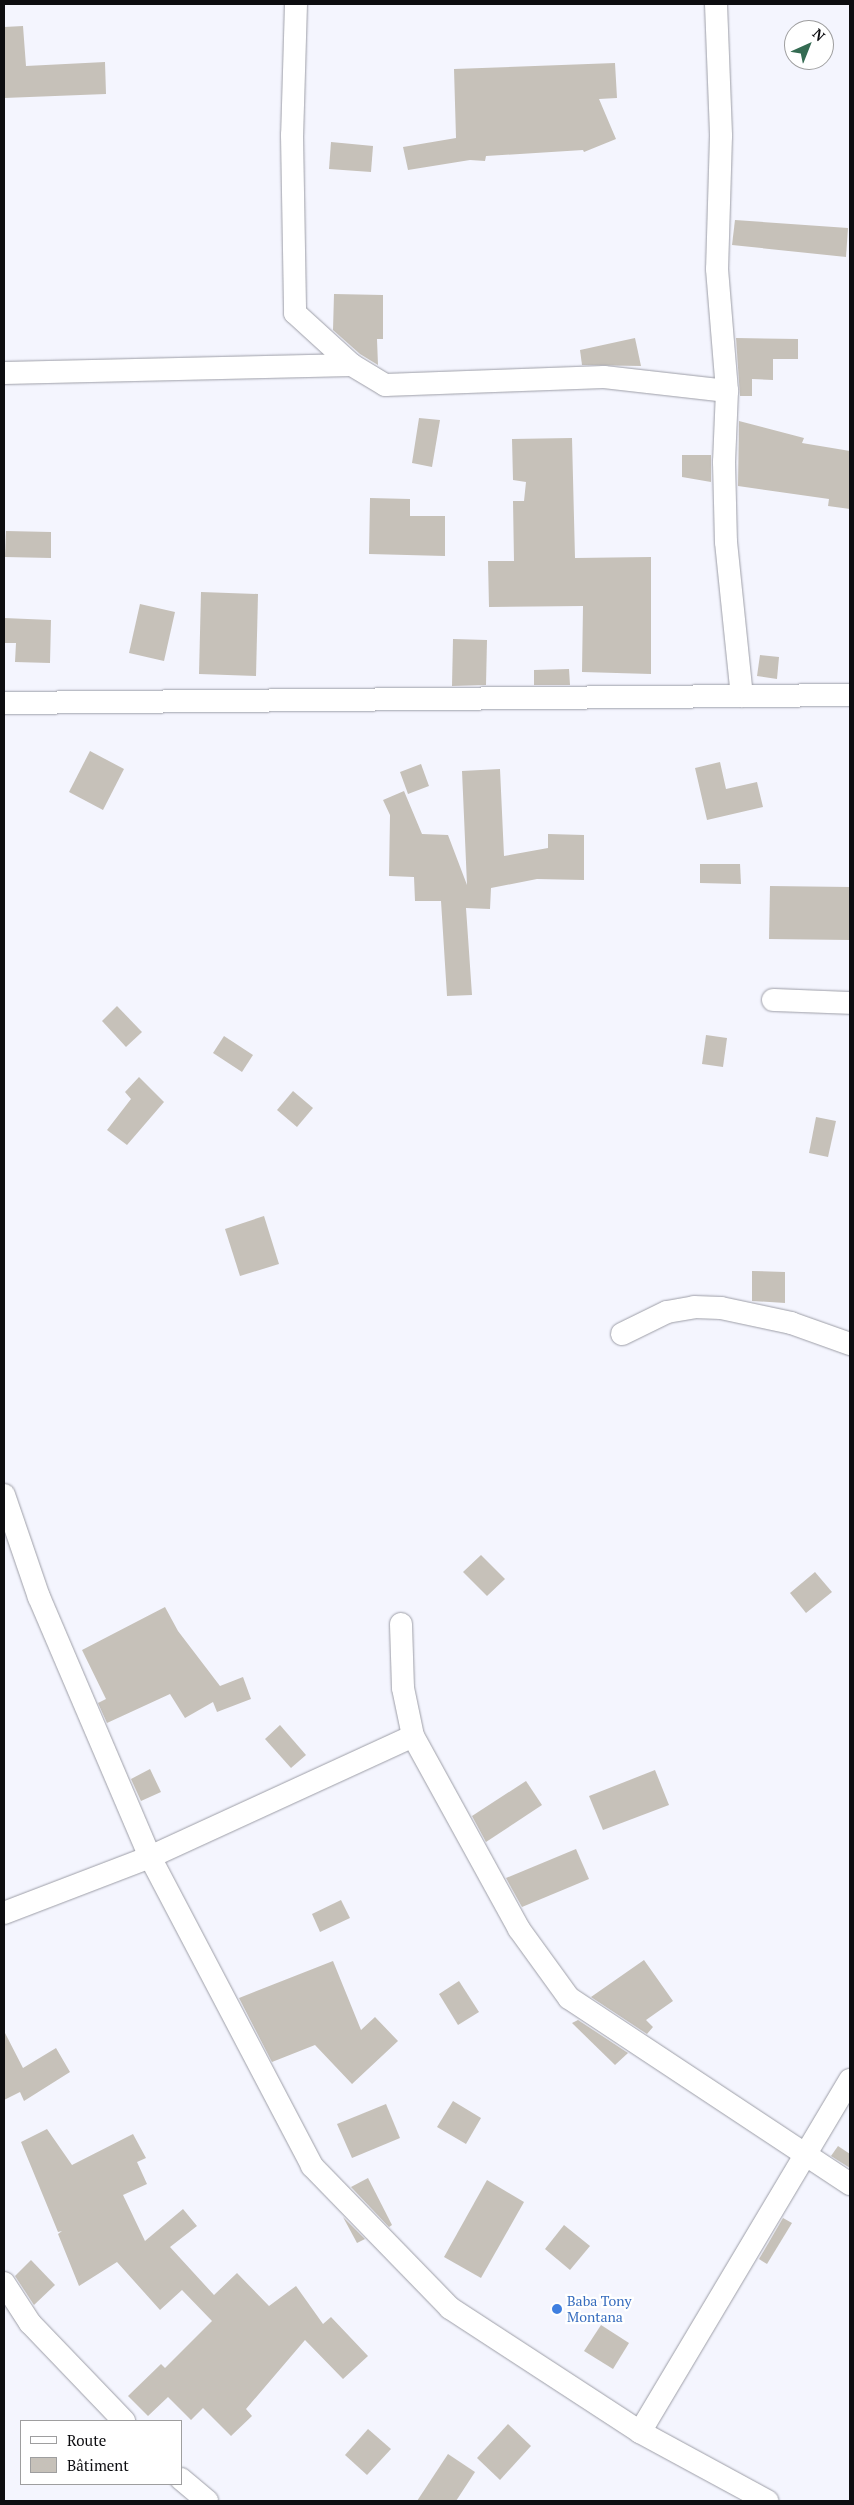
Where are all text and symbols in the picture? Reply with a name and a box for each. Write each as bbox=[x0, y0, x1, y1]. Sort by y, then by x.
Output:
north arrow bbox=[784, 20, 834, 70]
text: N bbox=[809, 24, 829, 45]
place label: Baba Tony Montana bbox=[567, 2293, 632, 2326]
marker: Baba Tony Montana bbox=[551, 2303, 563, 2315]
legend bbox=[20, 2420, 182, 2485]
text: Route bbox=[67, 2430, 106, 2450]
text: Bâtiment bbox=[67, 2455, 129, 2475]

